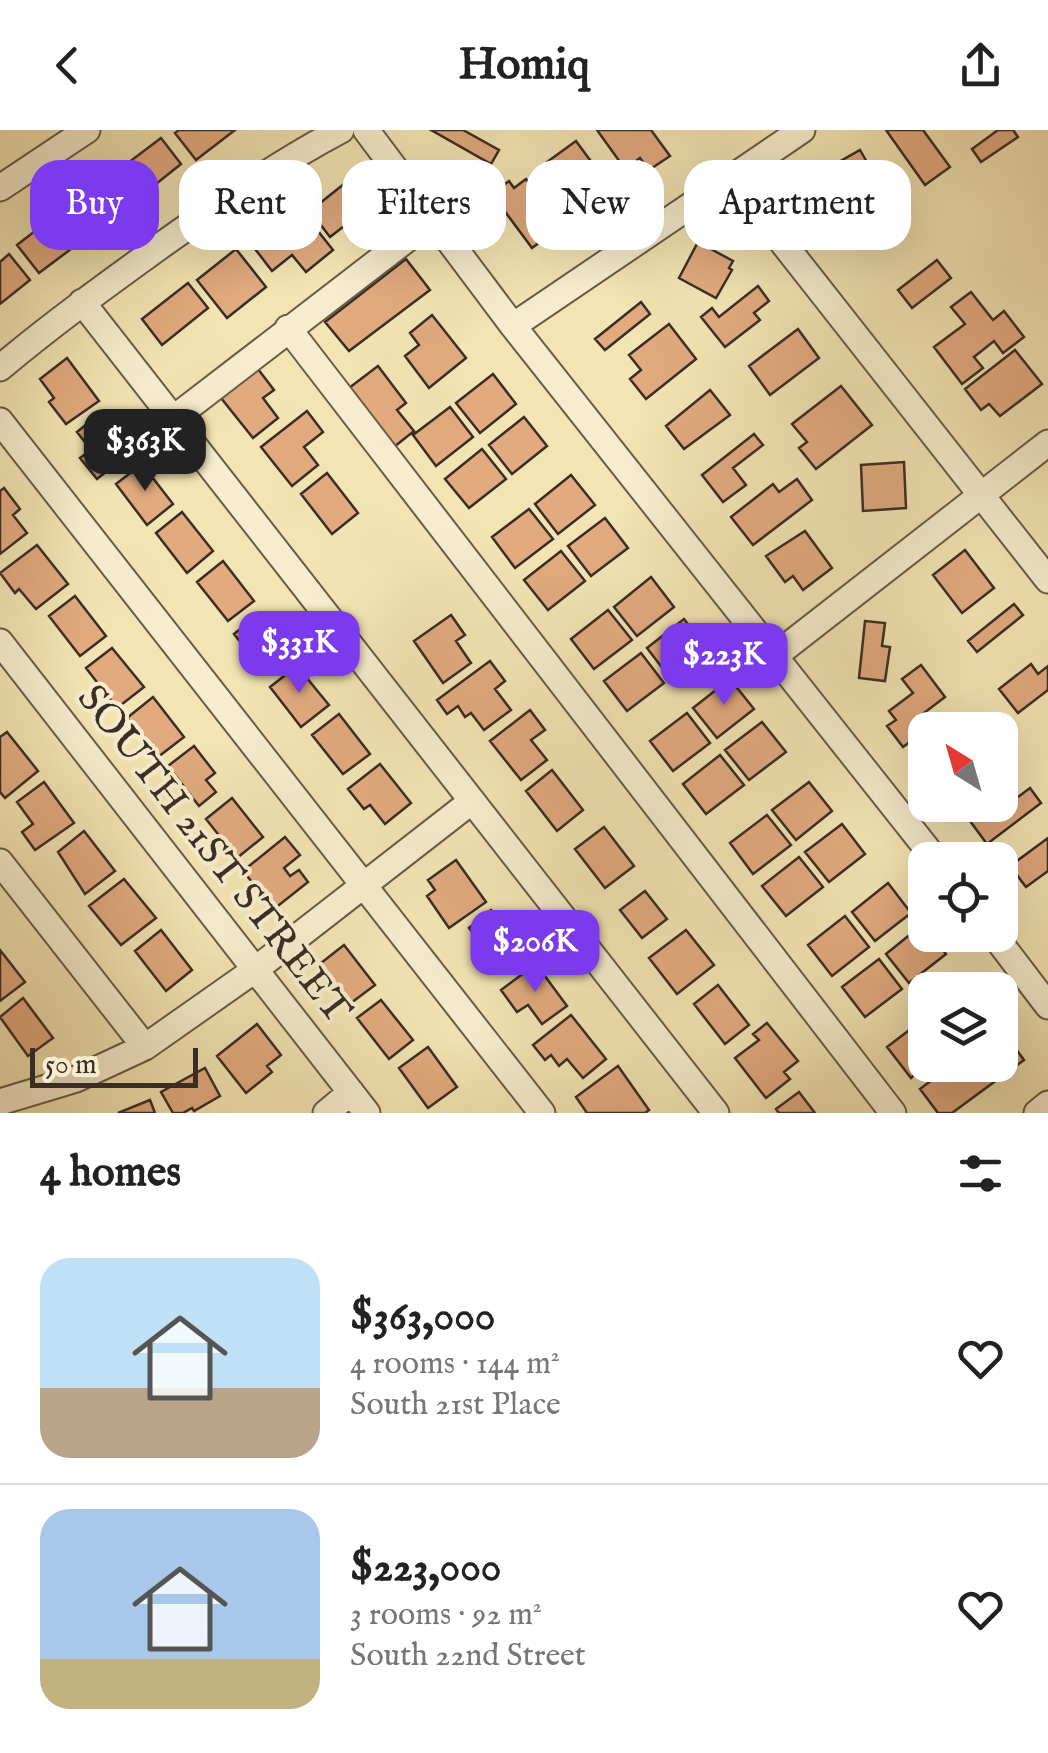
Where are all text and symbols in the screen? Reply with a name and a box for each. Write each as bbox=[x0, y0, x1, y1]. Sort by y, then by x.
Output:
text: Homiq bbox=[458, 37, 590, 94]
icon: back bbox=[40, 38, 95, 93]
icon: share bbox=[953, 38, 1008, 93]
chip: Buy bbox=[30, 160, 159, 250]
chip: Rent bbox=[179, 160, 322, 250]
chip: Filters bbox=[342, 160, 506, 250]
chip: New bbox=[526, 160, 664, 250]
chip: Apartment bbox=[684, 160, 911, 250]
pin: $363K bbox=[75, 409, 215, 494]
text: $363K bbox=[106, 421, 184, 462]
pin: $331K bbox=[229, 611, 369, 696]
text: $331K bbox=[261, 623, 337, 664]
pin: $223K bbox=[654, 623, 794, 708]
text: $223K bbox=[683, 635, 765, 676]
street label: SOUTH 21ST STREET bbox=[65, 675, 361, 1035]
north arrow bbox=[908, 712, 1018, 822]
map controls bbox=[908, 712, 1018, 1082]
button: locate bbox=[908, 842, 1018, 952]
pin: $206K bbox=[465, 910, 605, 995]
text: $206K bbox=[492, 922, 578, 963]
button: layers bbox=[908, 972, 1018, 1082]
scale bar bbox=[30, 1043, 198, 1088]
text: 50 m bbox=[45, 1048, 97, 1083]
icon: filters bbox=[953, 1146, 1008, 1201]
text: 4 homes bbox=[40, 1147, 181, 1200]
text: $363,000 bbox=[350, 1291, 495, 1344]
icon: home bbox=[120, 1298, 240, 1418]
icon: heart bbox=[953, 1331, 1008, 1386]
text: 4 rooms · 144 m² bbox=[350, 1344, 560, 1385]
text: South 21st Place bbox=[350, 1385, 561, 1426]
text: $223,000 bbox=[350, 1542, 501, 1595]
icon: home bbox=[120, 1549, 240, 1669]
icon: heart bbox=[953, 1582, 1008, 1637]
text: 3 rooms · 92 m² bbox=[350, 1595, 542, 1636]
text: South 22nd Street bbox=[350, 1636, 586, 1677]

